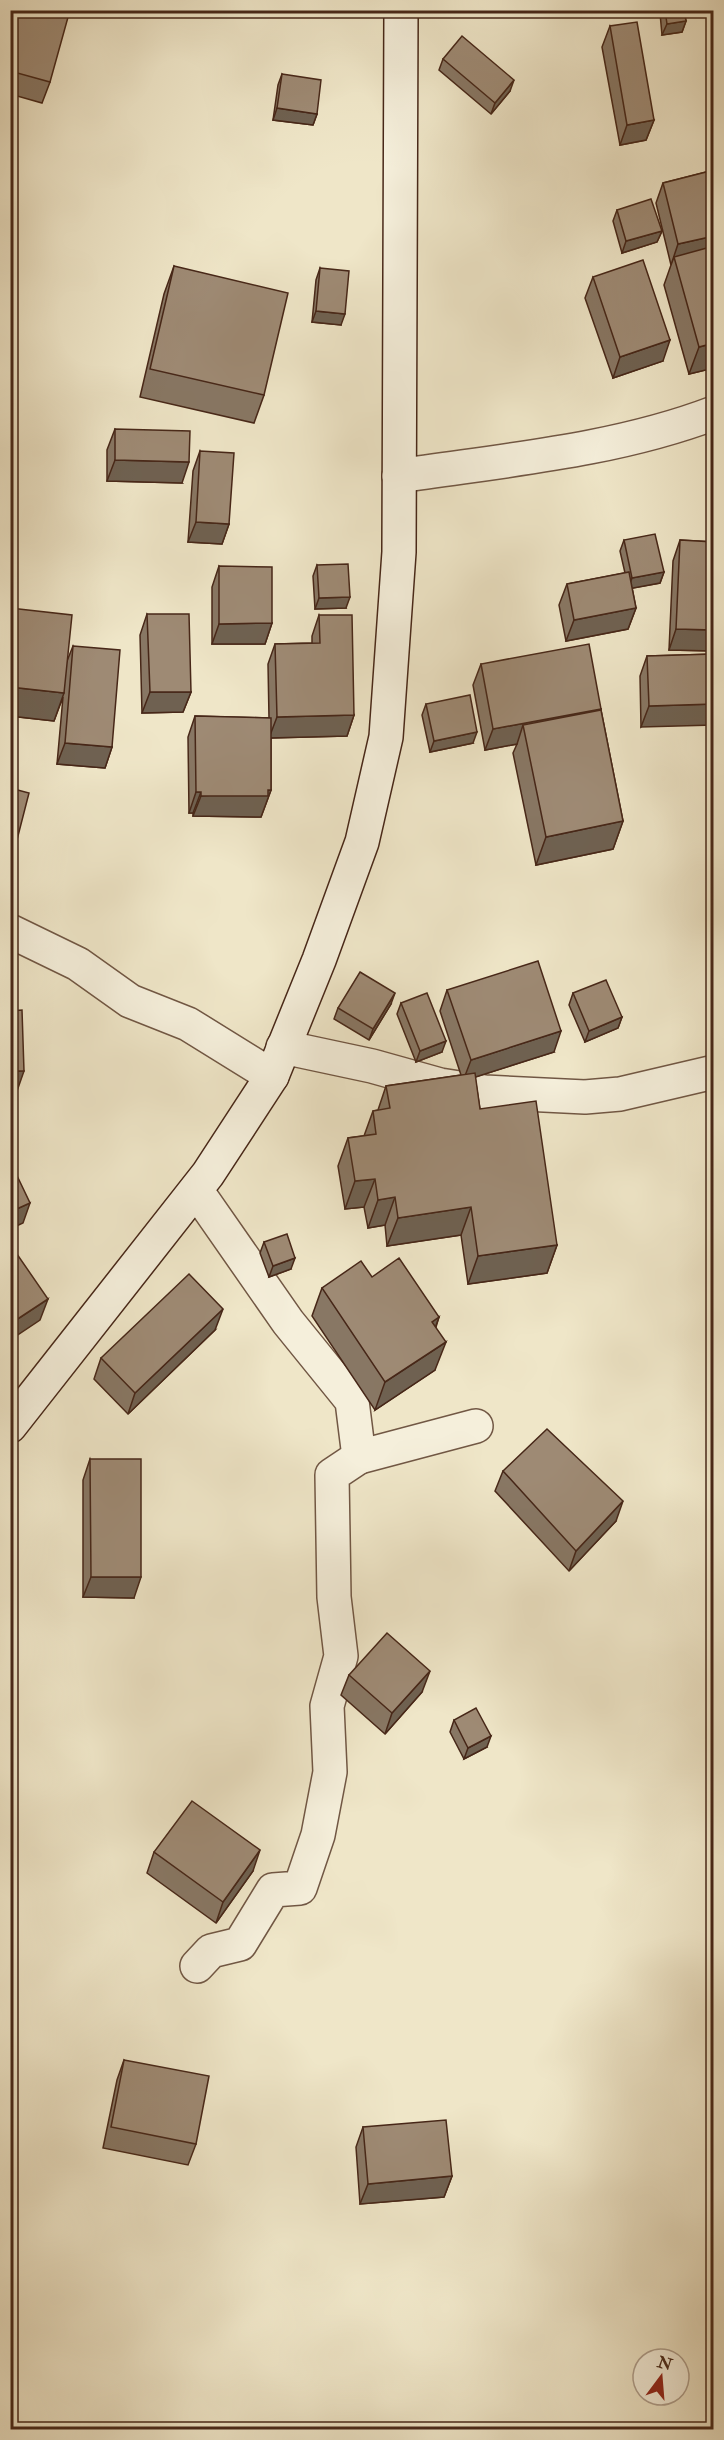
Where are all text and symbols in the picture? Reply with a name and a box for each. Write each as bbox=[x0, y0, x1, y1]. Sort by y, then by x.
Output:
north arrow bbox=[631, 2347, 691, 2407]
text: N bbox=[654, 2352, 675, 2375]

